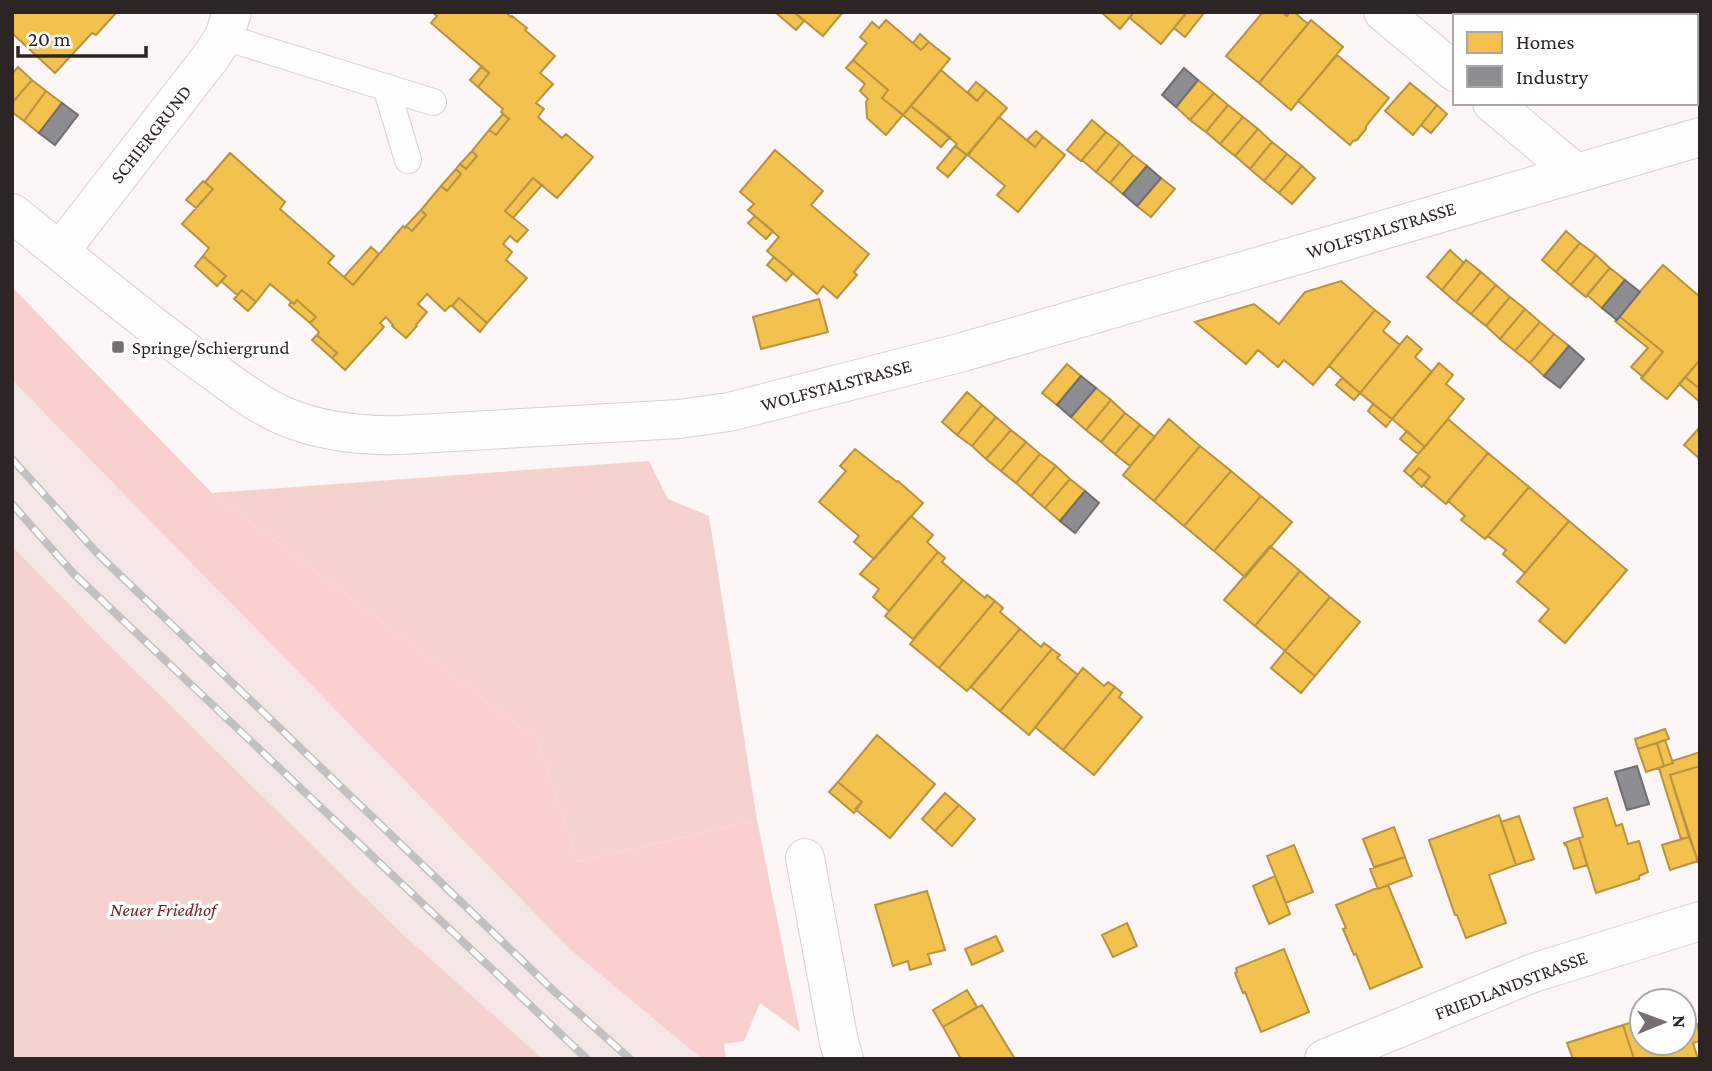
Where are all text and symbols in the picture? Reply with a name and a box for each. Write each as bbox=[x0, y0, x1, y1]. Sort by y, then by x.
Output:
scale bar bbox=[18, 14, 145, 58]
legend bbox=[1453, 14, 1698, 105]
text: 20 m bbox=[28, 27, 71, 51]
text: Homes bbox=[1516, 30, 1575, 54]
text: Industry bbox=[1516, 65, 1589, 89]
street label: SCHIERGRUND bbox=[106, 81, 196, 187]
street label: WOLFSTALSTRASSE bbox=[1304, 197, 1458, 263]
place label: Springe/Schiergrund bbox=[132, 337, 290, 358]
marker: Springe/Schiergrund bbox=[110, 339, 126, 355]
street label: WOLFSTALSTRASSE bbox=[758, 355, 914, 415]
park label: Neuer Friedhof bbox=[110, 899, 219, 920]
street label: FRIEDLANDSTRASSE bbox=[1432, 946, 1590, 1024]
north arrow bbox=[1628, 987, 1698, 1057]
text: N bbox=[1669, 1015, 1690, 1028]

